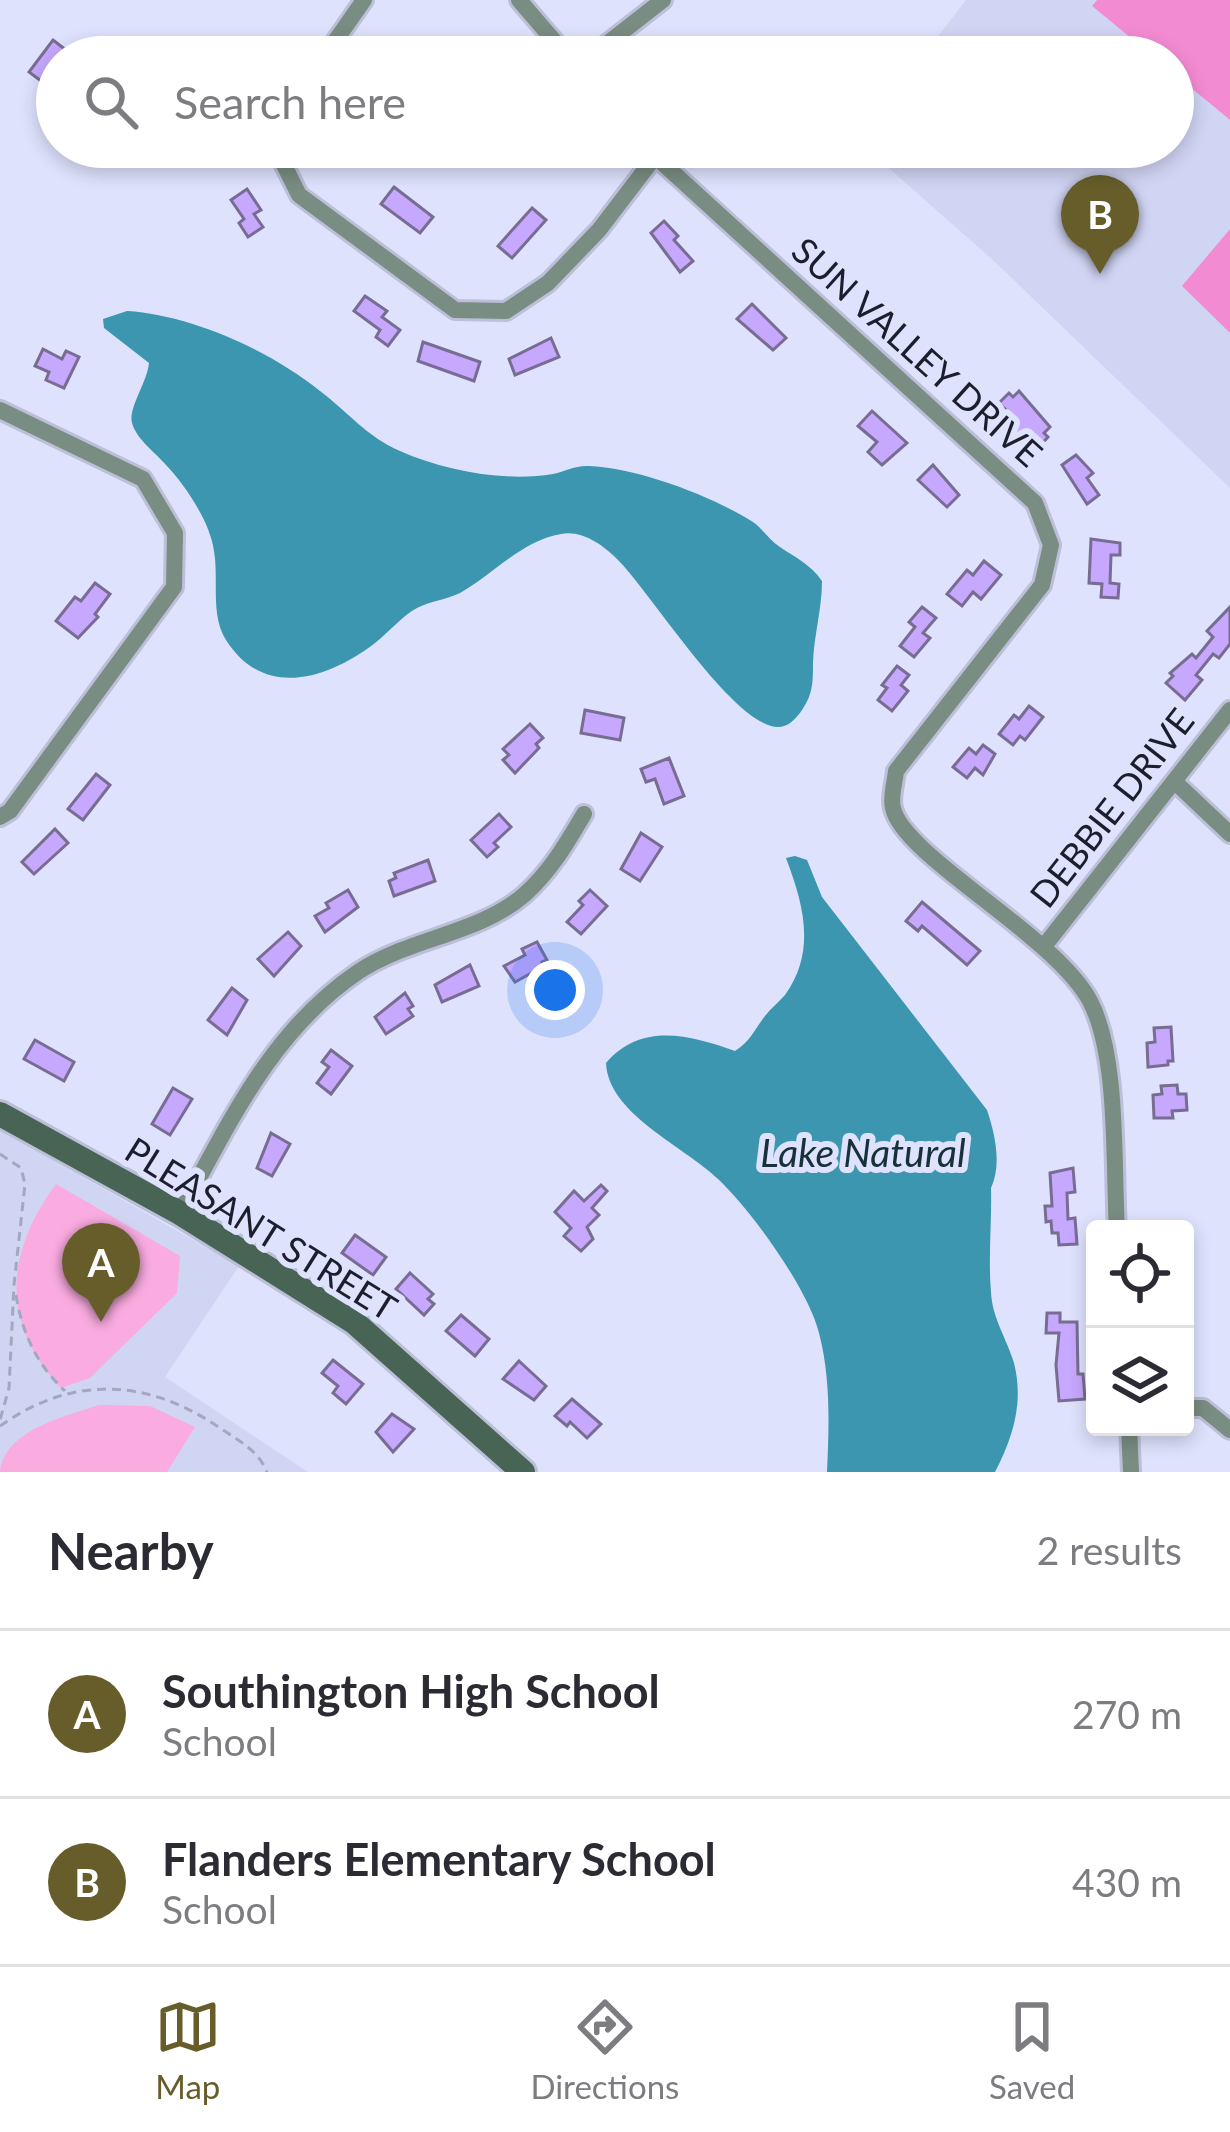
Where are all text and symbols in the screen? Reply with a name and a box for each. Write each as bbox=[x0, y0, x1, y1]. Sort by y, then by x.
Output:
search box bbox=[36, 36, 1194, 168]
icon: search bbox=[78, 69, 144, 135]
text: Search here bbox=[174, 75, 406, 129]
pin: B bbox=[1061, 175, 1139, 274]
street label: SUN VALLEY DRIVE bbox=[784, 227, 1052, 475]
street label: DEBBIE DRIVE bbox=[1020, 699, 1202, 915]
your location bbox=[525, 960, 585, 1020]
street label: PLEASANT STREET bbox=[118, 1127, 405, 1329]
water label: Lake Natural bbox=[760, 1129, 966, 1175]
map controls bbox=[1086, 1220, 1194, 1436]
button: locate bbox=[1086, 1220, 1194, 1328]
pin: A bbox=[62, 1223, 140, 1322]
button: layers bbox=[1086, 1328, 1194, 1436]
text: Nearby bbox=[48, 1520, 214, 1581]
text: 2 results bbox=[1037, 1527, 1182, 1573]
text: Southington High School bbox=[162, 1664, 660, 1718]
text: A bbox=[73, 1691, 101, 1737]
text: 270 m bbox=[1072, 1691, 1182, 1737]
text: School bbox=[162, 1718, 277, 1764]
text: Flanders Elementary School bbox=[162, 1832, 716, 1886]
text: B bbox=[74, 1859, 100, 1905]
text: 430 m bbox=[1072, 1859, 1182, 1905]
text: School bbox=[162, 1886, 277, 1932]
tab: Map bbox=[155, 1994, 221, 2106]
tab: Directions bbox=[530, 1994, 679, 2106]
tab: Saved bbox=[989, 1994, 1075, 2106]

